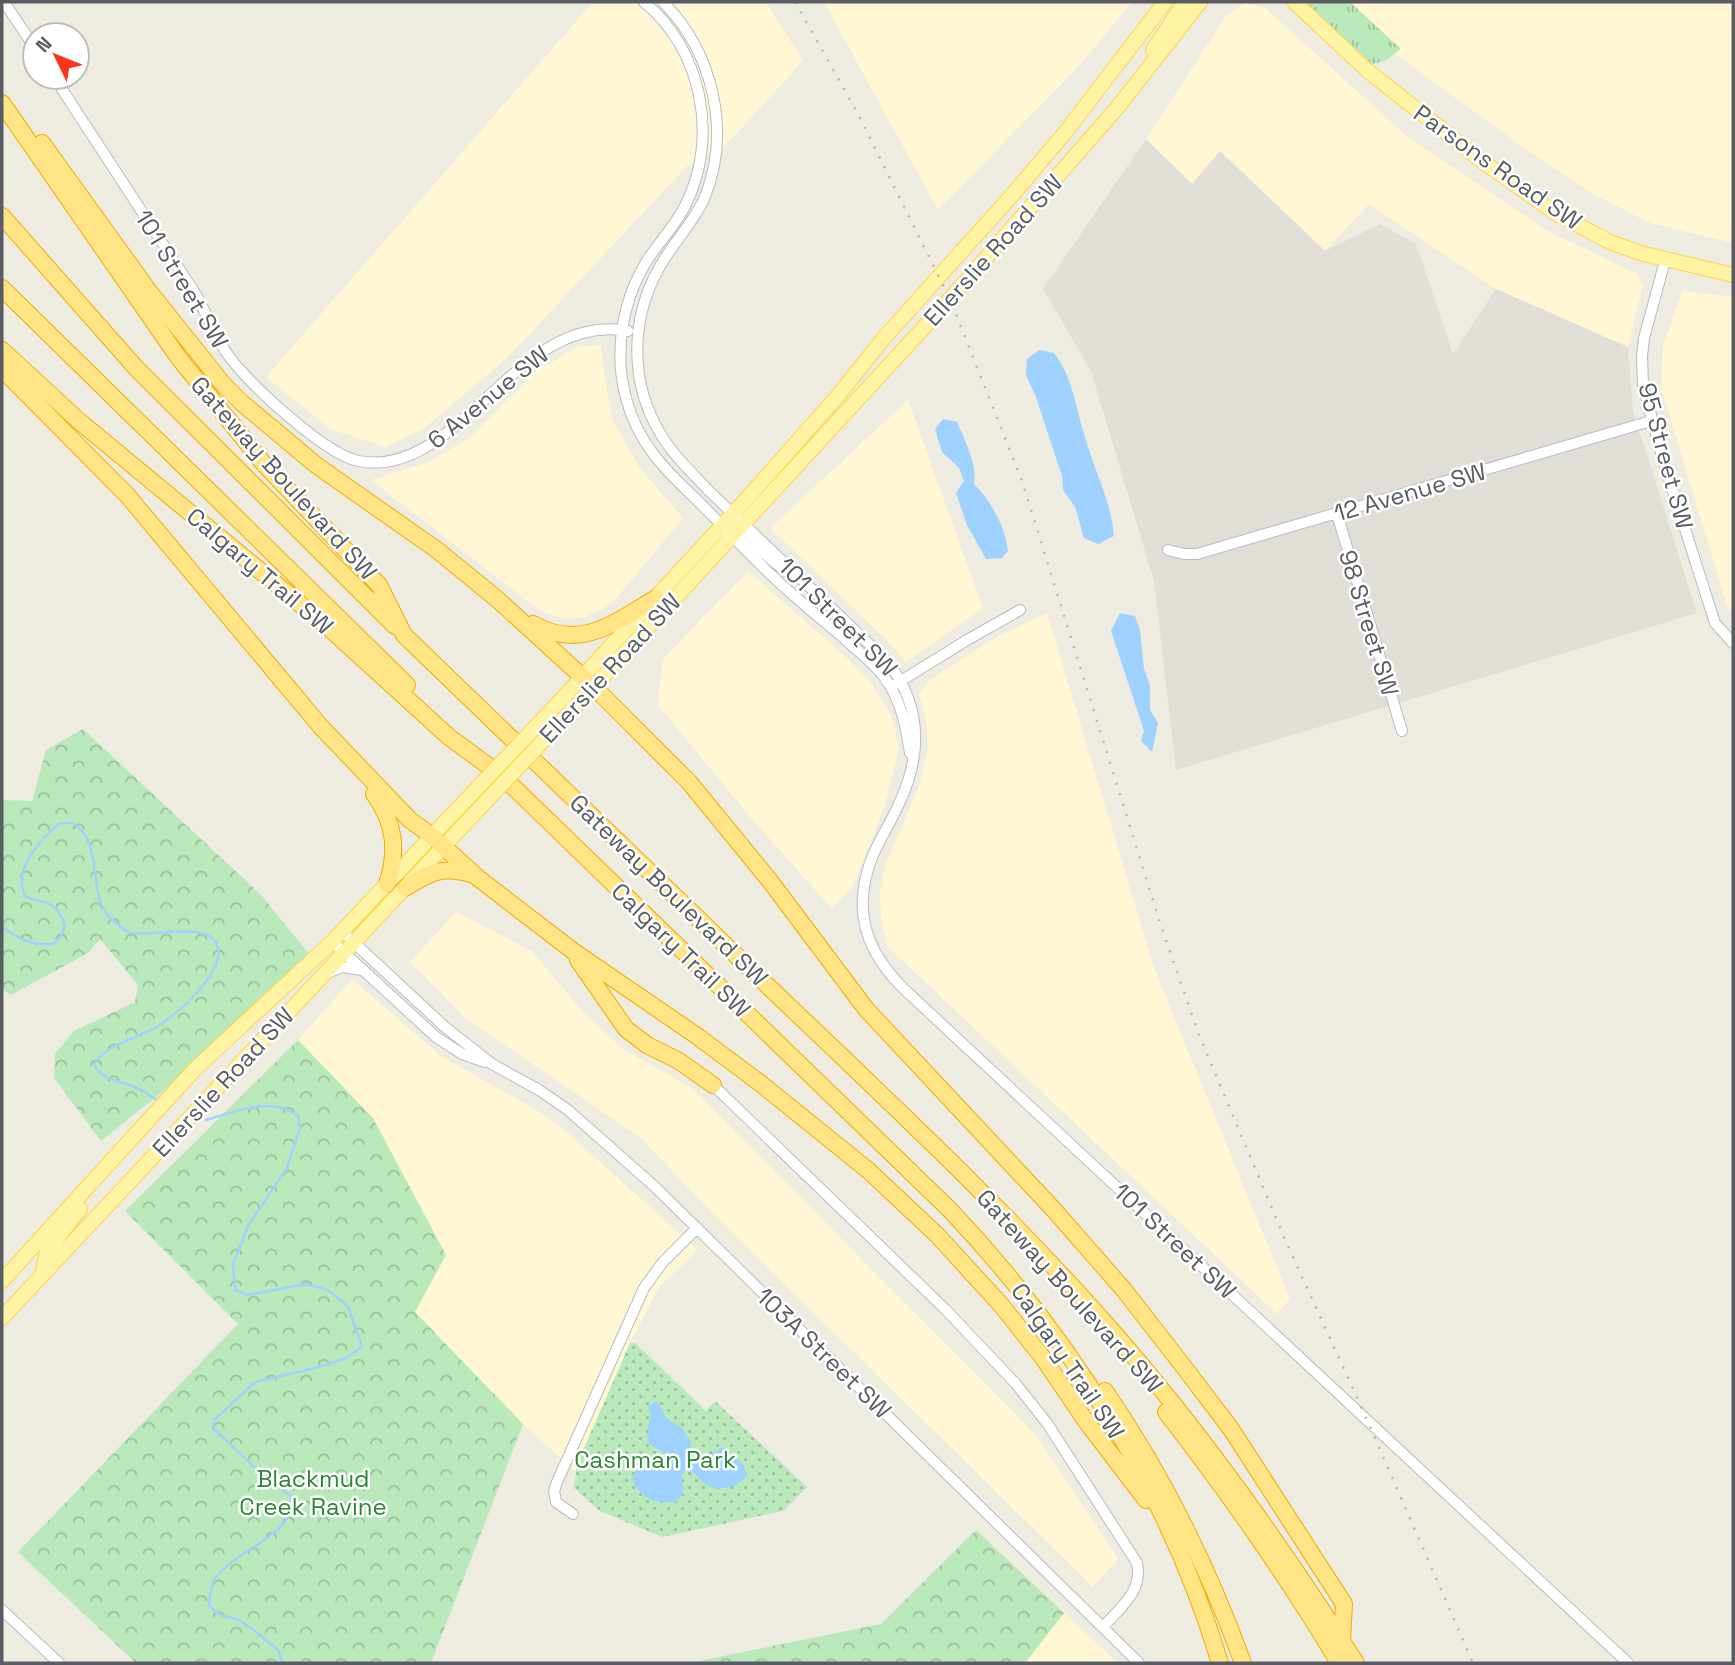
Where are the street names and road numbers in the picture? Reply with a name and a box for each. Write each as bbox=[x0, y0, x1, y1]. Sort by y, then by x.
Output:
street label: Parsons Road SW bbox=[1408, 97, 1588, 237]
street label: Ellerslie Road SW bbox=[917, 168, 1069, 332]
street label: 101 Street SW bbox=[128, 204, 236, 354]
street label: 6 Avenue SW bbox=[421, 339, 555, 455]
street label: Gateway Boulevard SW bbox=[184, 369, 384, 587]
street label: 95 Street SW bbox=[1632, 379, 1700, 533]
street label: 12 Avenue SW bbox=[1330, 455, 1490, 529]
street label: Calgary Trail SW bbox=[180, 501, 340, 641]
street label: 98 Street SW bbox=[1332, 546, 1406, 700]
street label: 101 Street SW bbox=[772, 551, 904, 683]
street label: Ellerslie Road SW bbox=[533, 587, 687, 749]
street label: Gateway Boulevard SW bbox=[563, 787, 775, 993]
street label: Calgary Trail SW bbox=[605, 876, 757, 1024]
street label: Ellerslie Road SW bbox=[146, 1001, 300, 1163]
street label: 101 Street SW bbox=[1107, 1176, 1243, 1306]
street label: Gateway Boulevard SW bbox=[970, 1182, 1170, 1400]
street label: Calgary Trail SW bbox=[1004, 1277, 1132, 1445]
street label: 103A Street SW bbox=[750, 1281, 898, 1425]

